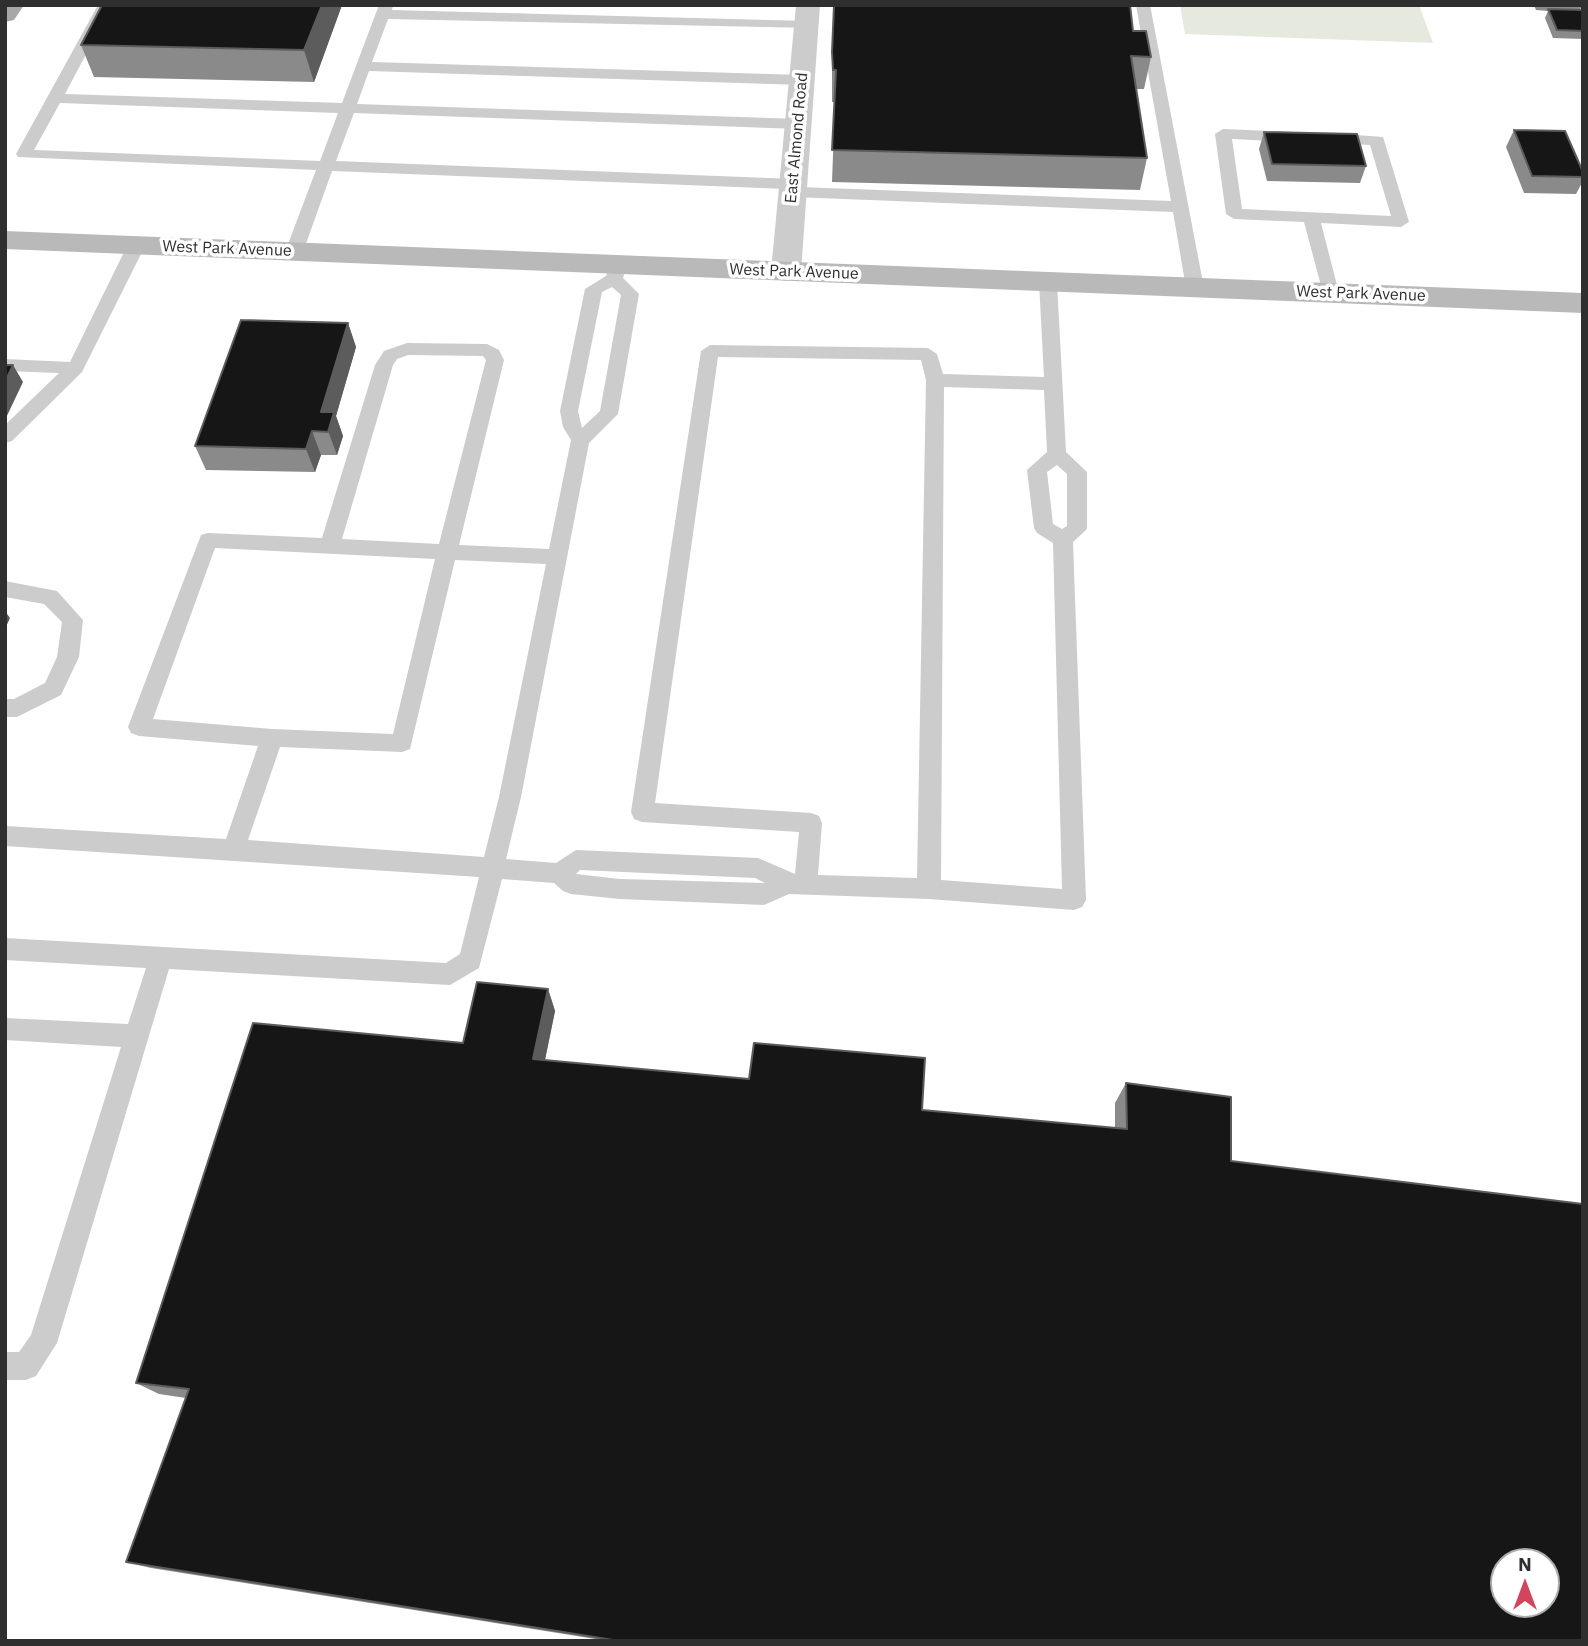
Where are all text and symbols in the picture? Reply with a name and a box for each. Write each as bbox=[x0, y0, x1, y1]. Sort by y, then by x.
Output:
street label: East Almond Road bbox=[782, 72, 812, 204]
street label: West Park Avenue bbox=[162, 237, 292, 261]
street label: West Park Avenue bbox=[729, 260, 859, 284]
street label: West Park Avenue bbox=[1296, 282, 1426, 306]
north arrow bbox=[1490, 1548, 1560, 1618]
text: N bbox=[1518, 1552, 1532, 1576]

